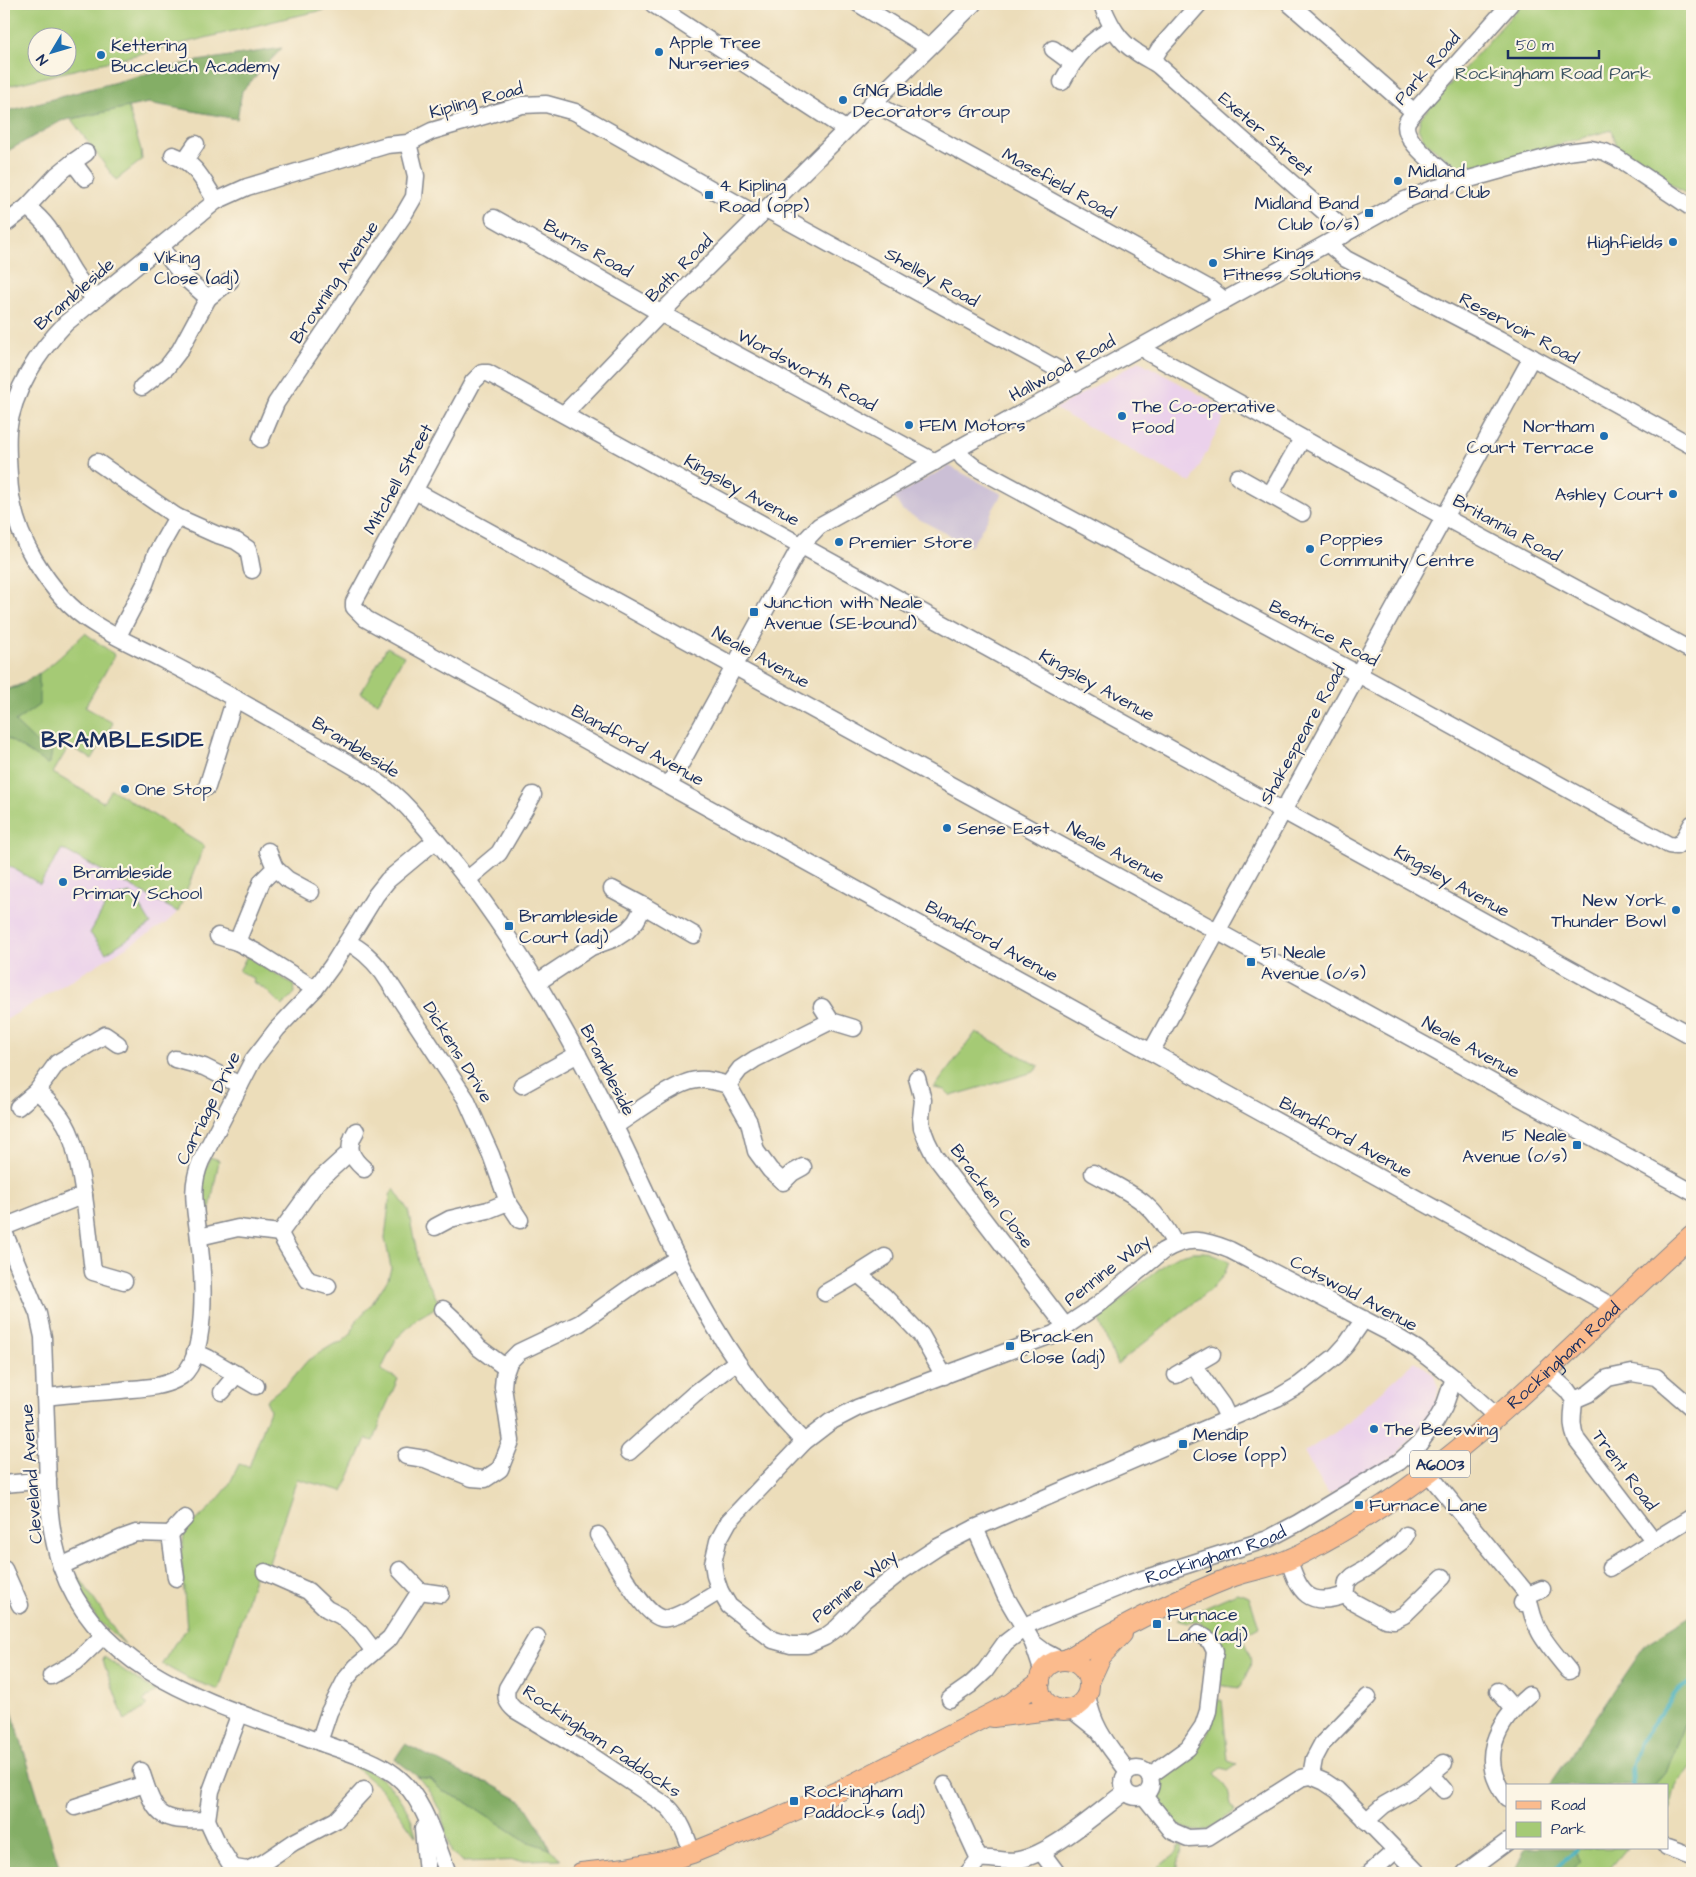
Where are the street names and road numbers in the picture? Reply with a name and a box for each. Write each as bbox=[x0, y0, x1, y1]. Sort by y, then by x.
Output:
street label: Park Road bbox=[1388, 26, 1466, 111]
street label: Kipling Road bbox=[427, 76, 526, 126]
street label: Exeter Street bbox=[1213, 86, 1319, 183]
street label: Masefield Road bbox=[997, 142, 1120, 225]
street label: Burns Road bbox=[539, 213, 637, 284]
street label: Browning Avenue bbox=[284, 216, 386, 349]
street label: Bath Road bbox=[640, 229, 719, 308]
street label: Shelley Road bbox=[880, 241, 983, 314]
street label: Brambleside bbox=[29, 252, 120, 336]
street label: Reservoir Road bbox=[1455, 286, 1583, 370]
street label: Wordsworth Road bbox=[733, 323, 881, 418]
street label: Hallwood Road bbox=[1004, 329, 1120, 408]
street label: Mitchell Street bbox=[358, 419, 440, 539]
street label: Kingsley Avenue bbox=[679, 448, 804, 534]
street label: Britannia Road bbox=[1448, 488, 1565, 569]
street label: Beatrice Road bbox=[1264, 594, 1383, 673]
street label: Neale Avenue bbox=[707, 620, 814, 695]
street label: Kingsley Avenue bbox=[1034, 643, 1159, 729]
street label: Shakespeare Road bbox=[1254, 660, 1351, 809]
street label: Blandford Avenue bbox=[567, 698, 709, 793]
street label: Brambleside bbox=[307, 711, 405, 784]
street label: Neale Avenue bbox=[1062, 815, 1169, 890]
street label: Kingsley Avenue bbox=[1389, 839, 1514, 925]
street label: Blandford Avenue bbox=[921, 894, 1063, 989]
street label: Dickens Drive bbox=[416, 997, 499, 1108]
street label: Neale Avenue bbox=[1417, 1010, 1524, 1085]
street label: Brambleside bbox=[574, 1020, 641, 1120]
street label: Carriage Drive bbox=[170, 1047, 248, 1170]
street label: Blandford Avenue bbox=[1275, 1090, 1417, 1185]
street label: Bracken Close bbox=[944, 1139, 1039, 1254]
street label: Pennine Way bbox=[1059, 1229, 1157, 1313]
street label: Cotswold Avenue bbox=[1285, 1249, 1422, 1338]
street label: Rockingham Road bbox=[1502, 1296, 1626, 1415]
street label: Cleveland Avenue bbox=[14, 1403, 49, 1545]
street label: Trent Road bbox=[1586, 1425, 1663, 1516]
road number: A6003 bbox=[1410, 1450, 1470, 1478]
street label: Rockingham Road bbox=[1142, 1520, 1291, 1590]
street label: Pennine Way bbox=[806, 1544, 903, 1630]
street label: Rockingham Paddocks bbox=[517, 1679, 686, 1805]

